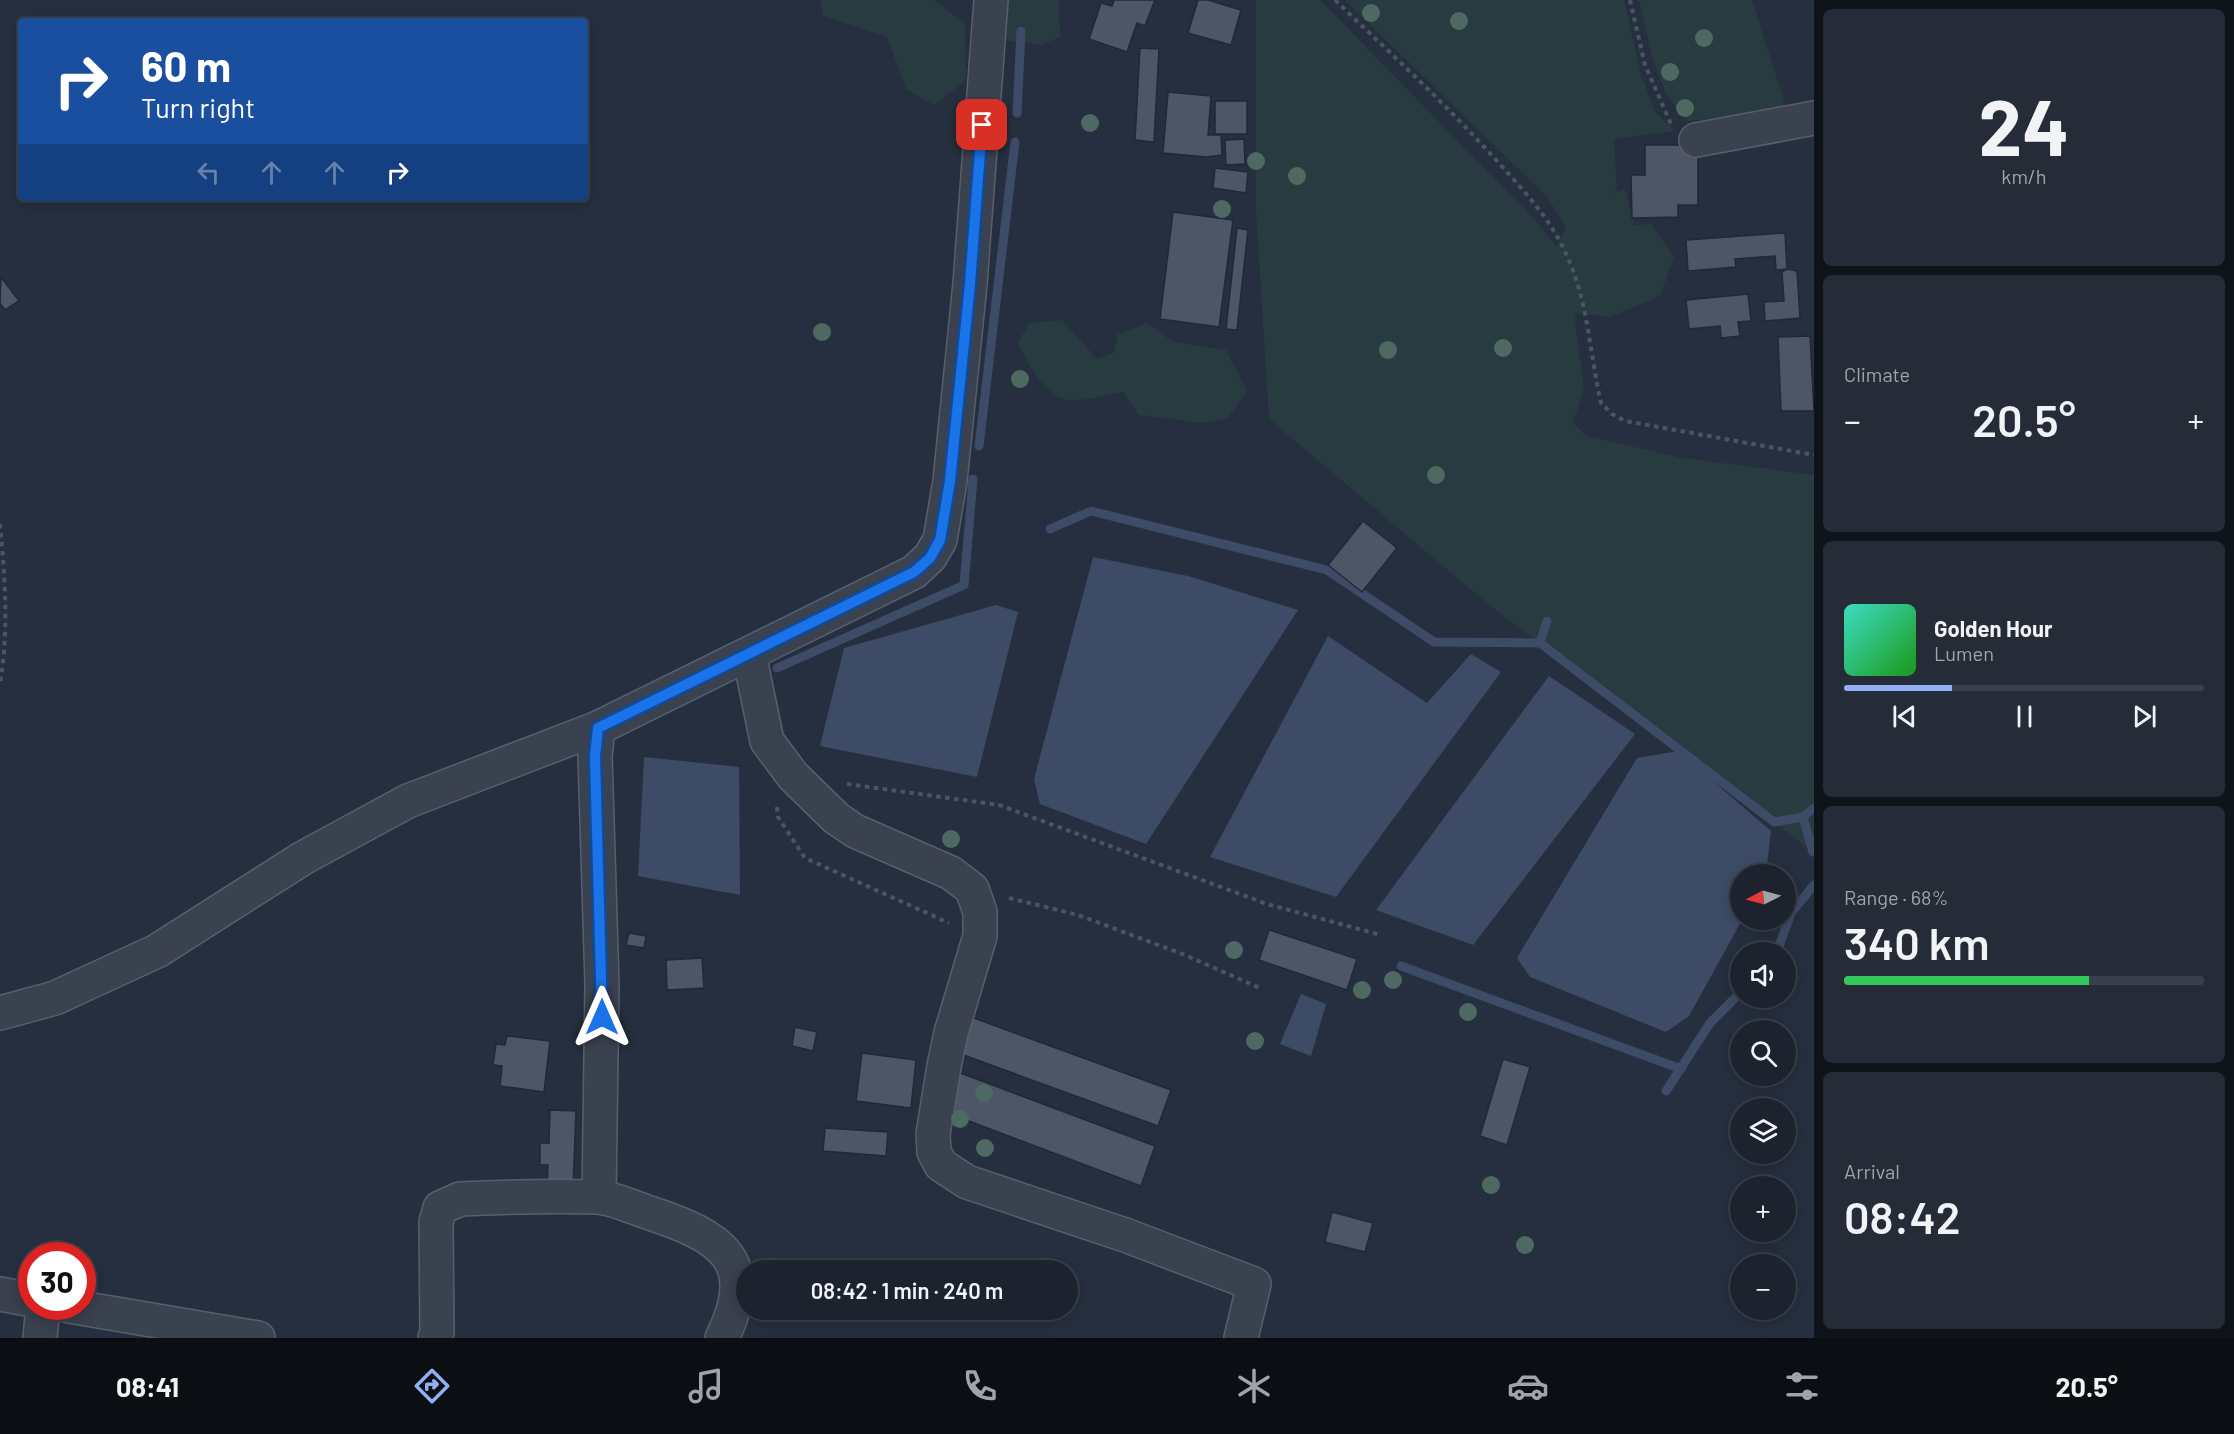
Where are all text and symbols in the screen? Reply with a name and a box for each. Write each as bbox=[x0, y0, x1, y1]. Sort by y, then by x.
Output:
text: 60 m bbox=[141, 40, 231, 90]
icon: right bbox=[42, 42, 120, 120]
text: 24 bbox=[1979, 78, 2069, 172]
text: Turn right bbox=[141, 91, 255, 123]
pin bbox=[956, 99, 1007, 150]
icon: arrive bbox=[965, 108, 998, 141]
icon: left bbox=[192, 156, 225, 189]
icon: ahead bbox=[255, 156, 288, 189]
icon: ahead bbox=[318, 156, 351, 189]
icon: right bbox=[381, 156, 414, 189]
text: km/h bbox=[2001, 164, 2047, 188]
text: Climate bbox=[1844, 362, 1910, 386]
text: 20.5° bbox=[1972, 392, 2076, 446]
text: − bbox=[1844, 400, 1861, 440]
text: + bbox=[2187, 400, 2204, 440]
text: Golden Hour bbox=[1934, 615, 2052, 641]
text: Lumen bbox=[1934, 641, 1994, 665]
icon: previous bbox=[1888, 700, 1921, 733]
icon: pause bbox=[2008, 700, 2041, 733]
icon: next bbox=[2128, 700, 2161, 733]
north arrow bbox=[1730, 864, 1796, 930]
map controls bbox=[1730, 864, 1796, 1320]
text: Range · 68% bbox=[1844, 885, 1948, 909]
text: 340 km bbox=[1844, 915, 1990, 969]
button: sound bbox=[1730, 942, 1796, 1008]
position arrow bbox=[570, 985, 634, 1049]
button: search bbox=[1730, 1020, 1796, 1086]
button: layers bbox=[1730, 1098, 1796, 1164]
text: Arrival bbox=[1844, 1159, 1900, 1183]
button: + bbox=[1730, 1176, 1796, 1242]
text: 08:42 bbox=[1844, 1189, 1961, 1243]
speed limit sign: 30 bbox=[18, 1242, 96, 1320]
button: − bbox=[1730, 1254, 1796, 1320]
text: 08:42 · 1 min · 240 m bbox=[811, 1277, 1003, 1303]
icon: directions bbox=[411, 1365, 453, 1407]
icon: music bbox=[685, 1365, 727, 1407]
icon: phone bbox=[959, 1365, 1001, 1407]
icon: climate bbox=[1233, 1365, 1275, 1407]
icon: car bbox=[1507, 1365, 1549, 1407]
icon: filters bbox=[1781, 1365, 1823, 1407]
text: 08:41 bbox=[116, 1370, 179, 1402]
text: 20.5° bbox=[2055, 1370, 2118, 1402]

